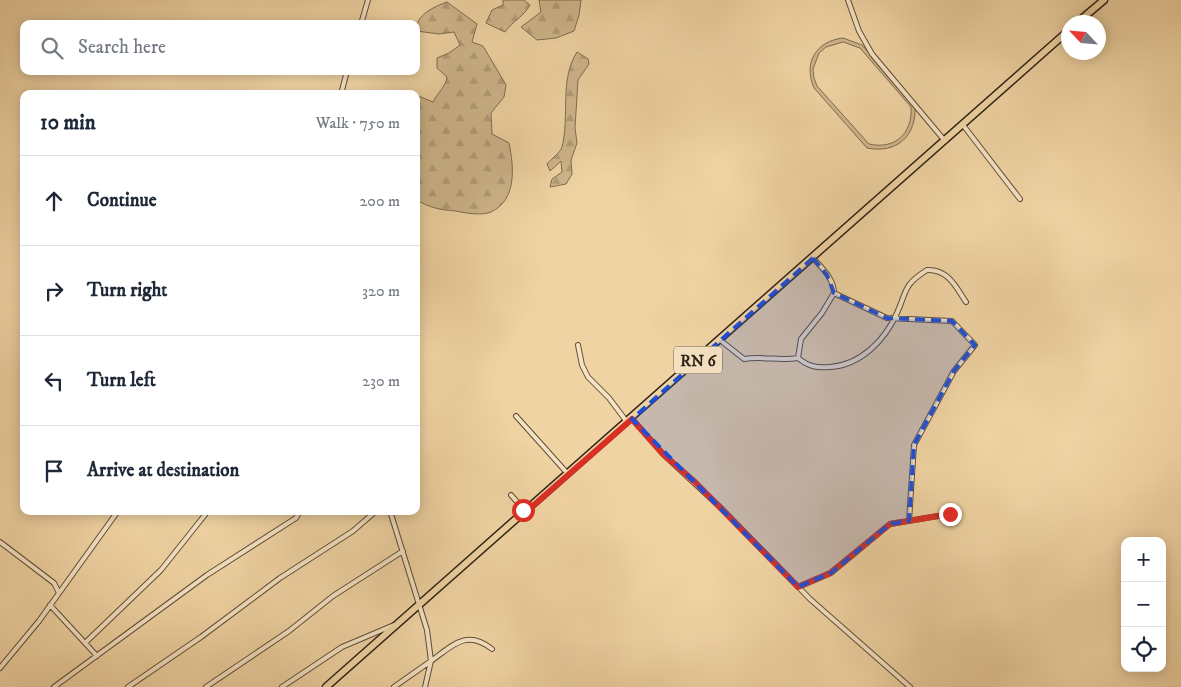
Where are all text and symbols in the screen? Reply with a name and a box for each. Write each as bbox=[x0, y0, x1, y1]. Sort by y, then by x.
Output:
north arrow bbox=[1061, 15, 1106, 60]
search box bbox=[20, 20, 420, 75]
icon: search bbox=[38, 34, 66, 62]
text: Search here bbox=[78, 36, 166, 59]
text: 10 min bbox=[40, 110, 96, 136]
text: Walk · 750 m bbox=[316, 113, 400, 133]
icon: ahead bbox=[40, 187, 68, 215]
text: Continue bbox=[87, 189, 157, 212]
text: 200 m bbox=[359, 191, 400, 211]
icon: right bbox=[40, 277, 68, 305]
text: Turn right bbox=[87, 279, 167, 302]
text: 320 m bbox=[362, 281, 400, 301]
road number: RN 6 bbox=[674, 346, 722, 374]
icon: left bbox=[40, 367, 68, 395]
text: Turn left bbox=[87, 369, 156, 392]
text: 230 m bbox=[362, 371, 400, 391]
icon: arrive bbox=[40, 457, 68, 485]
text: Arrive at destination bbox=[87, 459, 239, 482]
route start bbox=[512, 499, 535, 522]
route end bbox=[939, 503, 962, 526]
map controls bbox=[1121, 537, 1166, 672]
button: + bbox=[1121, 537, 1166, 582]
button: − bbox=[1121, 582, 1166, 627]
button: locate bbox=[1121, 627, 1166, 672]

